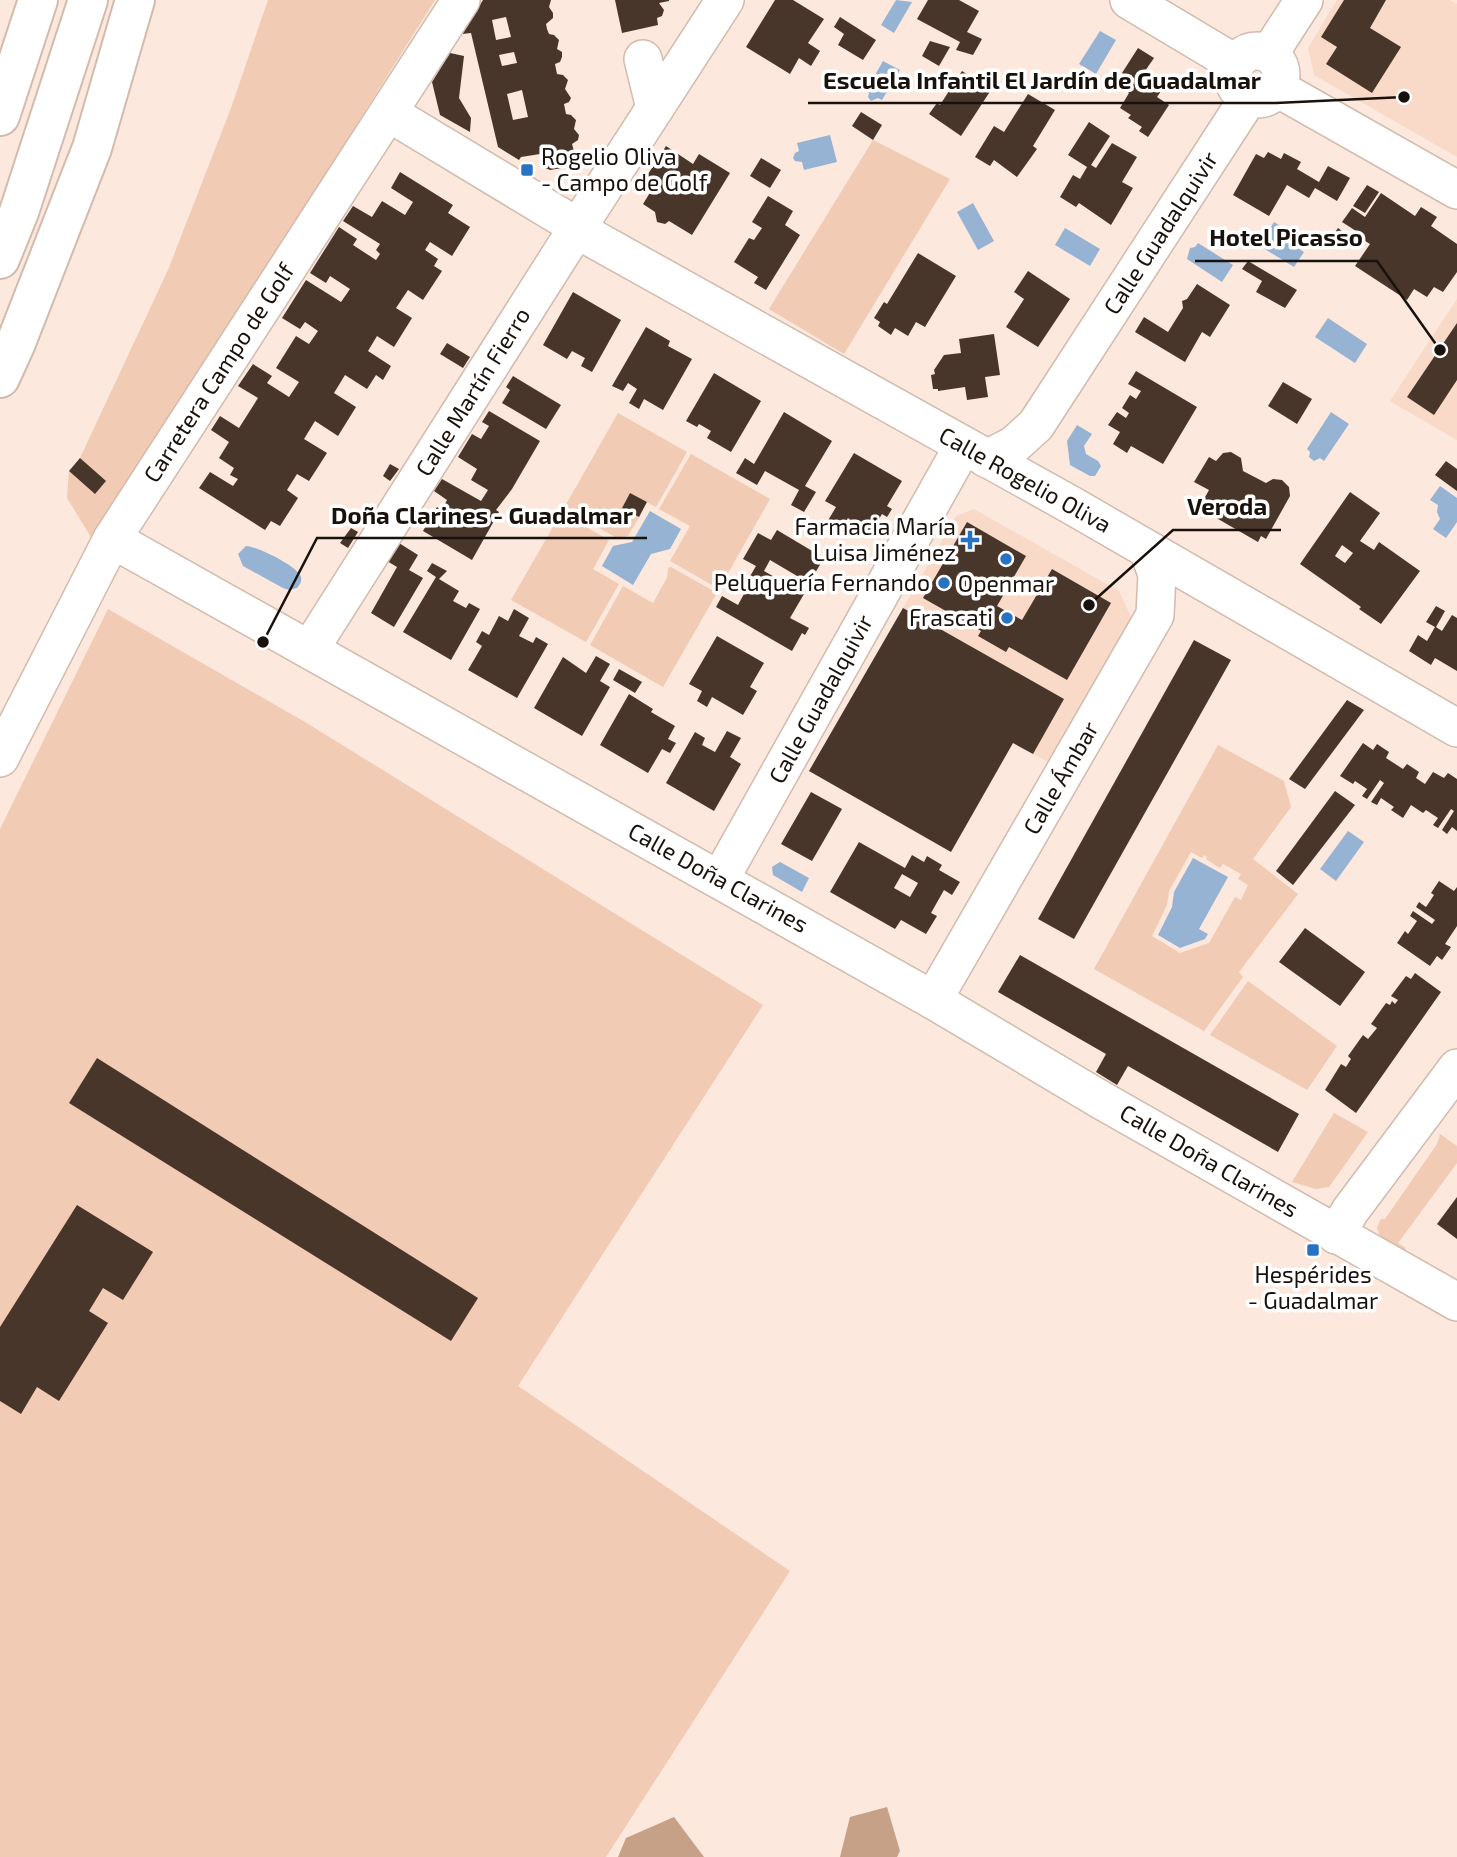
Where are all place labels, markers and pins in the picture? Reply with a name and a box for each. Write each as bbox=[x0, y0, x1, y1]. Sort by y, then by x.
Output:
callout: Escuela Infantil El Jardín de Guadalmar bbox=[808, 58, 1276, 103]
place label: Rogelio Oliva - Campo de Golf bbox=[541, 142, 709, 196]
marker: Rogelio Oliva - Campo de Golf bbox=[519, 162, 535, 178]
callout: Hotel Picasso bbox=[1195, 216, 1377, 261]
callout: Veroda bbox=[1173, 485, 1281, 530]
callout: Doña Clarines - Guadalmar bbox=[317, 493, 647, 538]
place label: Farmacia María Luisa Jiménez bbox=[794, 512, 956, 566]
marker: Farmacia María Luisa Jiménez bbox=[962, 532, 978, 548]
marker: Openmar bbox=[998, 551, 1014, 567]
place label: Peluquería Fernando bbox=[714, 568, 930, 596]
place label: Openmar bbox=[958, 569, 1054, 597]
marker: Peluquería Fernando bbox=[936, 575, 952, 591]
place label: Frascati bbox=[909, 603, 993, 631]
marker: Frascati bbox=[999, 610, 1015, 626]
marker: Hespérides - Guadalmar bbox=[1305, 1242, 1321, 1258]
place label: Hespérides - Guadalmar bbox=[1248, 1260, 1378, 1314]

